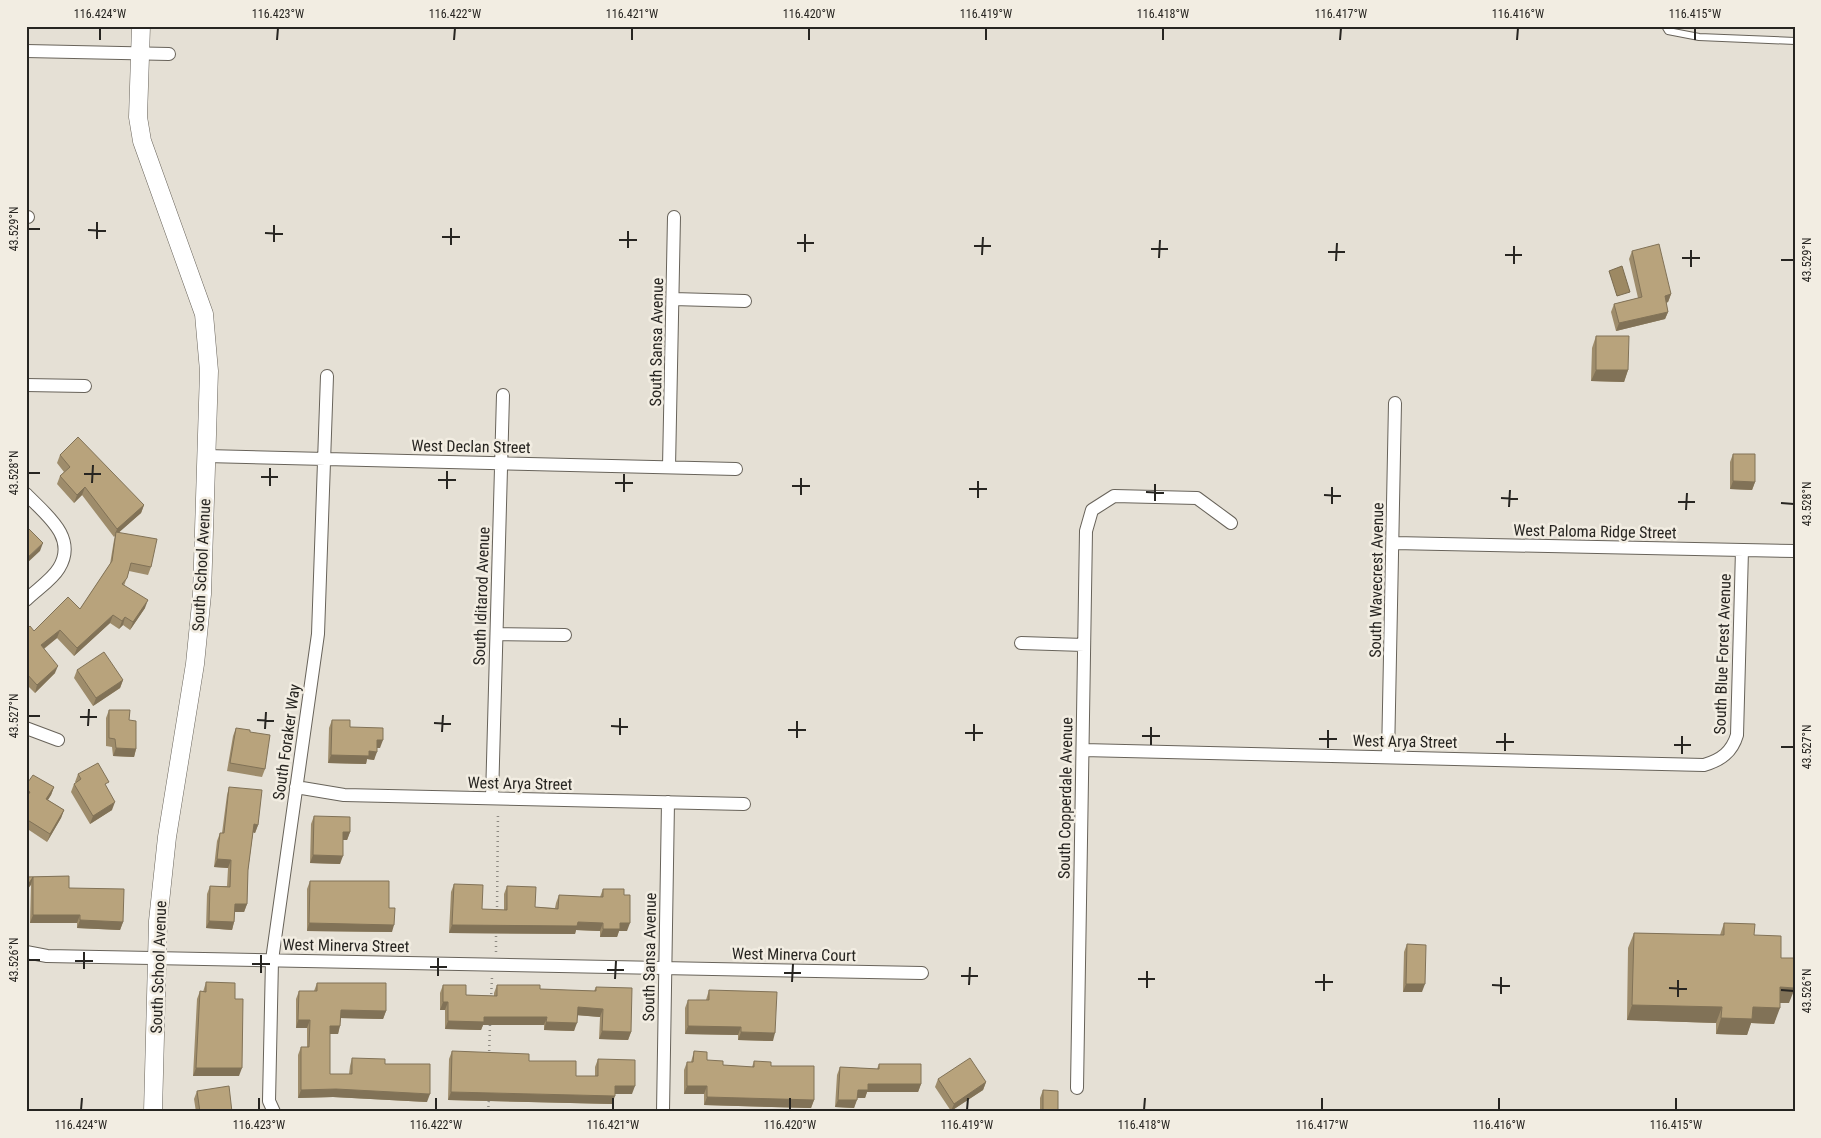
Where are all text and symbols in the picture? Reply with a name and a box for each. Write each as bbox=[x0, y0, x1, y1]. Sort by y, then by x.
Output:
text: 116.424°W bbox=[74, 7, 126, 21]
text: 116.423°W bbox=[252, 7, 304, 21]
text: 116.422°W bbox=[429, 7, 481, 21]
text: 116.421°W bbox=[606, 7, 658, 21]
text: 116.420°W bbox=[783, 7, 835, 21]
text: 116.419°W bbox=[960, 7, 1012, 21]
text: 116.418°W bbox=[1137, 7, 1189, 21]
text: 116.417°W bbox=[1315, 7, 1367, 21]
text: 116.416°W bbox=[1492, 7, 1544, 21]
text: 116.415°W bbox=[1669, 7, 1721, 21]
text: 43.529°N bbox=[7, 207, 21, 251]
text: 43.529°N bbox=[1800, 238, 1814, 282]
street label: South Sansa Avenue bbox=[646, 278, 667, 406]
street label: West Declan Street bbox=[411, 436, 531, 457]
text: 43.528°N bbox=[7, 451, 21, 495]
text: 43.528°N bbox=[1800, 482, 1814, 526]
street label: South School Avenue bbox=[189, 498, 214, 632]
street label: South Wavecrest Avenue bbox=[1366, 502, 1387, 658]
street label: West Paloma Ridge Street bbox=[1513, 521, 1677, 542]
street label: South Iditarod Avenue bbox=[470, 526, 493, 666]
street label: South Blue Forest Avenue bbox=[1710, 573, 1735, 735]
street label: South Foraker Way bbox=[269, 682, 304, 801]
text: 43.527°N bbox=[7, 694, 21, 738]
street label: South Copperdale Avenue bbox=[1055, 717, 1076, 879]
text: 43.527°N bbox=[1800, 725, 1814, 769]
street label: West Arya Street bbox=[1352, 731, 1458, 752]
street label: West Arya Street bbox=[467, 773, 573, 794]
street label: South Sansa Avenue bbox=[639, 893, 660, 1021]
street label: South School Avenue bbox=[147, 900, 170, 1034]
street label: West Minerva Street bbox=[282, 935, 410, 956]
text: 43.526°N bbox=[7, 938, 21, 982]
street label: West Minerva Court bbox=[732, 944, 856, 965]
text: 43.526°N bbox=[1800, 969, 1814, 1013]
text: 116.424°W bbox=[55, 1118, 107, 1132]
text: 116.423°W bbox=[233, 1118, 285, 1132]
text: 116.422°W bbox=[410, 1118, 462, 1132]
text: 116.421°W bbox=[587, 1118, 639, 1132]
text: 116.420°W bbox=[764, 1118, 816, 1132]
text: 116.419°W bbox=[941, 1118, 993, 1132]
text: 116.418°W bbox=[1118, 1118, 1170, 1132]
text: 116.417°W bbox=[1296, 1118, 1348, 1132]
text: 116.416°W bbox=[1473, 1118, 1525, 1132]
text: 116.415°W bbox=[1650, 1118, 1702, 1132]

